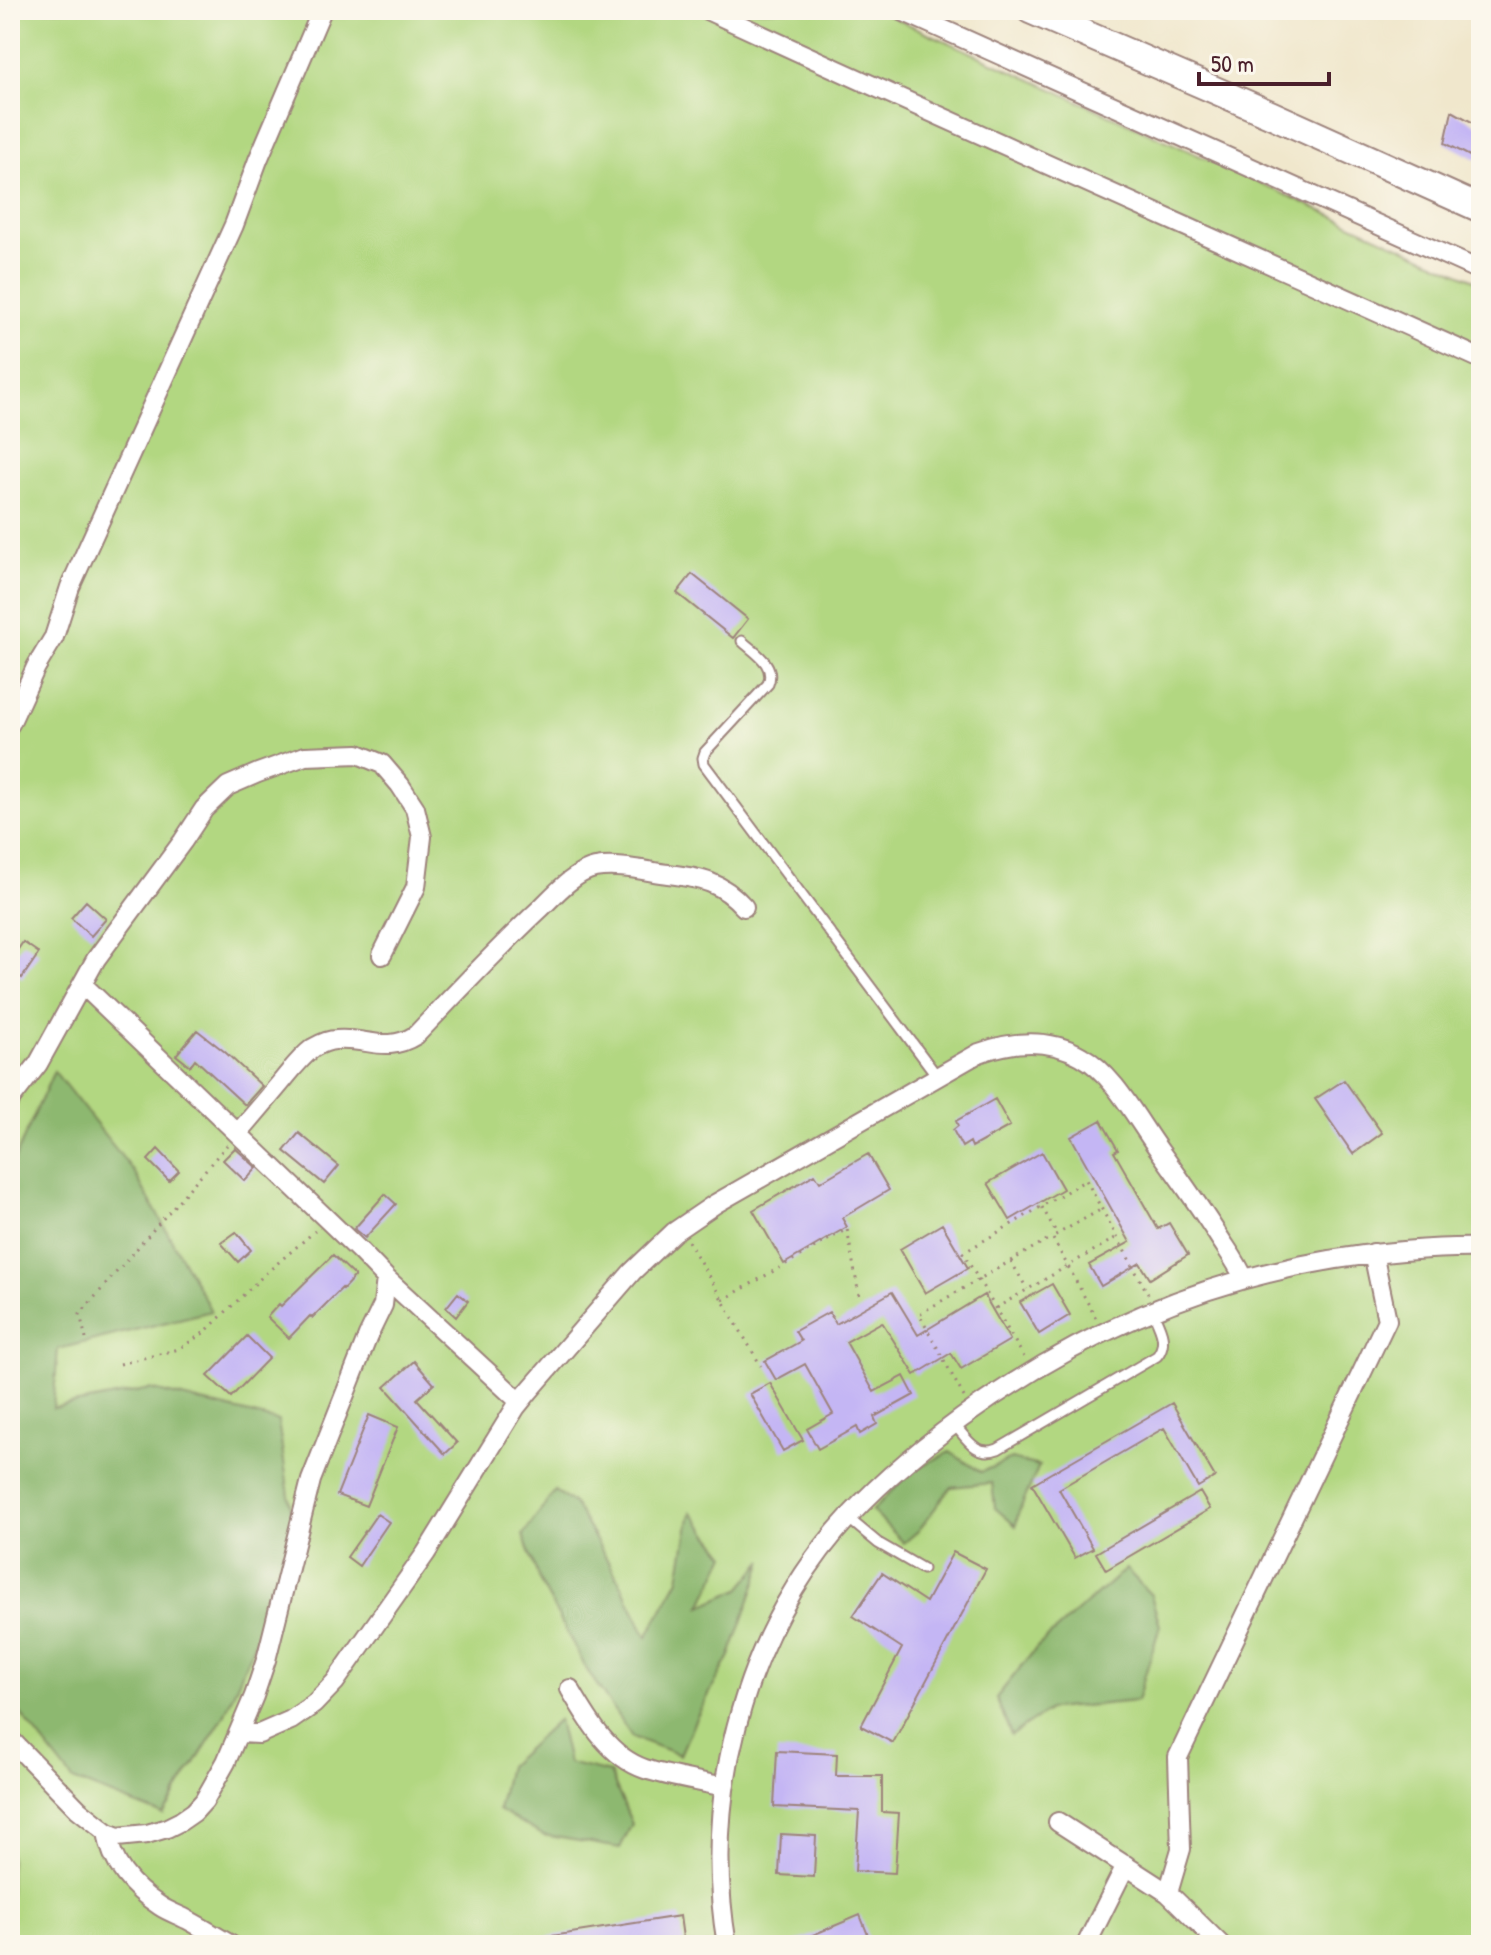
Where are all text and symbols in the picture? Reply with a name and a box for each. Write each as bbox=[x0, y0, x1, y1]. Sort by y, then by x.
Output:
scale bar bbox=[1199, 36, 1329, 86]
text: 50 m bbox=[1211, 47, 1254, 79]

